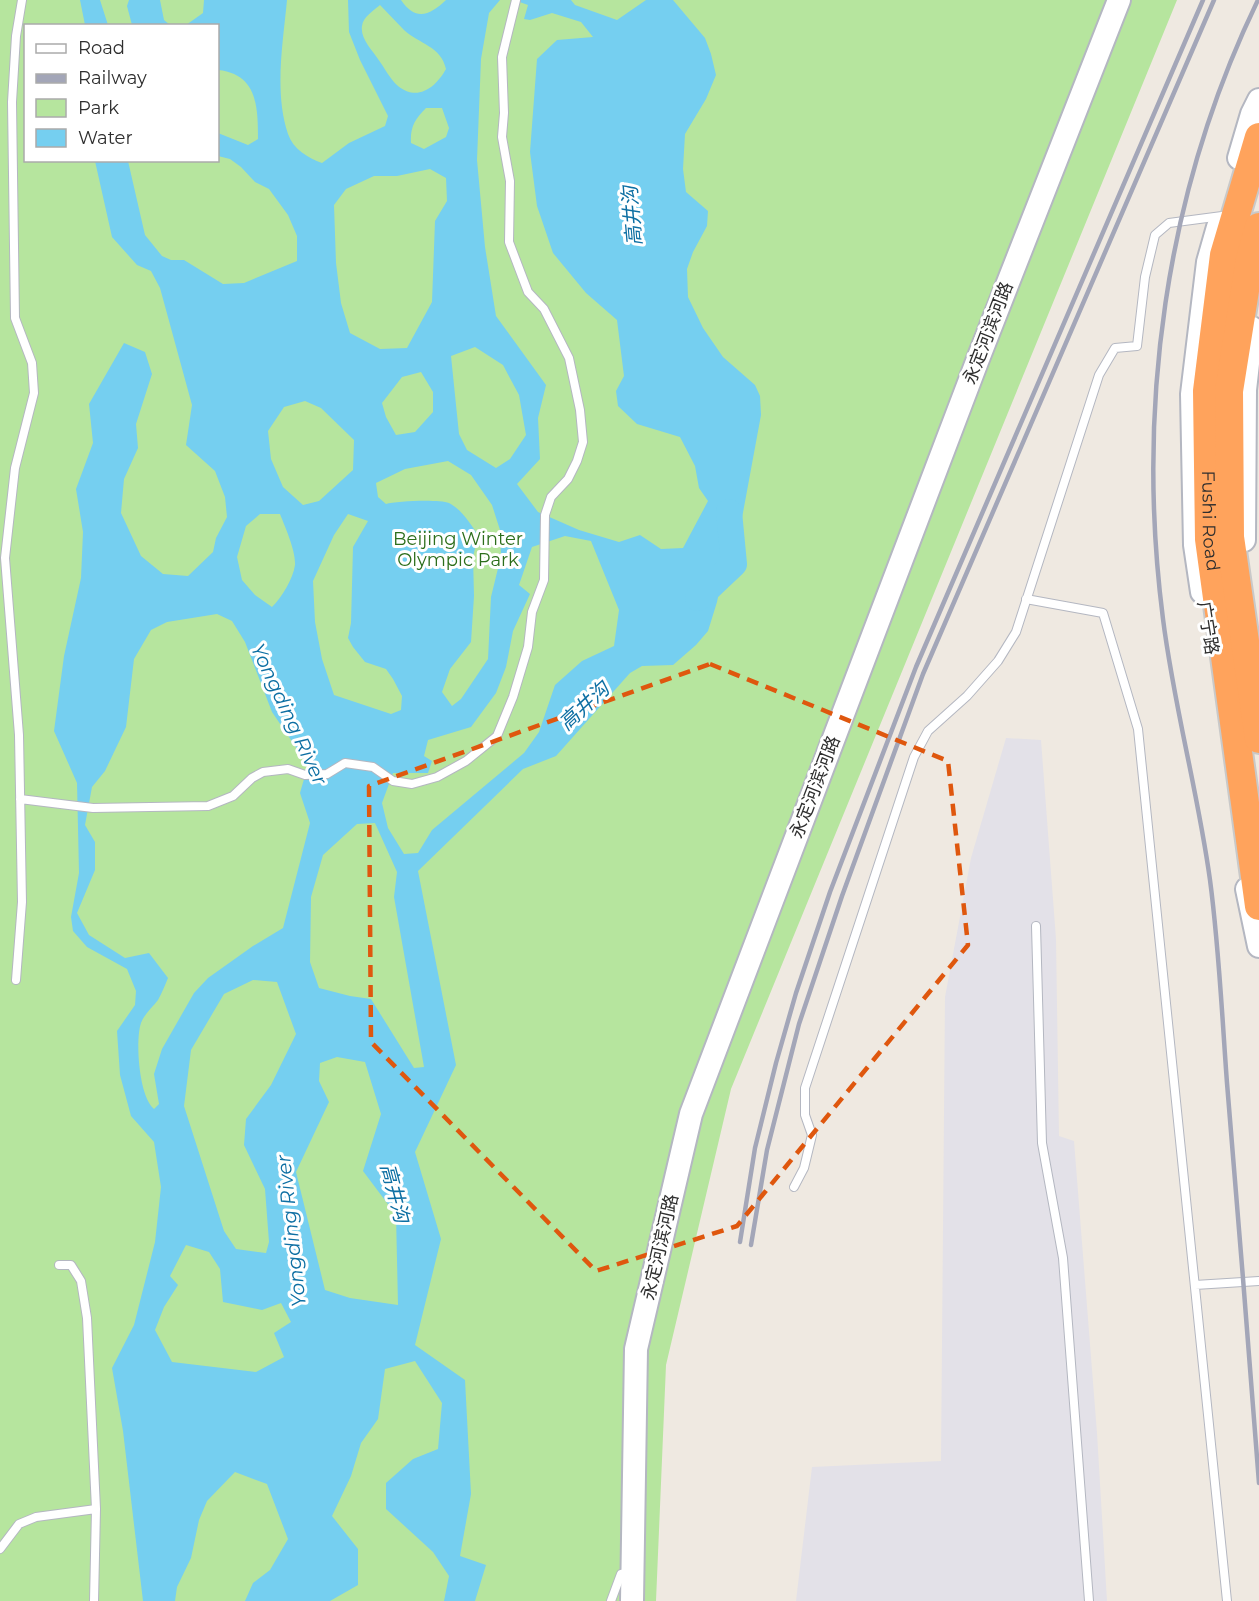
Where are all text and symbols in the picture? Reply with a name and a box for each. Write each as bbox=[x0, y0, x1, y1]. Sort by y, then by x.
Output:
legend bbox=[24, 24, 219, 162]
text: Road bbox=[78, 37, 125, 59]
text: Railway bbox=[78, 67, 147, 89]
text: Park bbox=[78, 97, 119, 119]
text: Water bbox=[78, 127, 133, 149]
water label: 高井沟 bbox=[617, 183, 647, 247]
street label: 永定河滨河路 bbox=[958, 279, 1018, 387]
street label: Fushi Road bbox=[1197, 470, 1224, 572]
park label: Beijing Winter Olympic Park bbox=[393, 528, 523, 571]
street label: 广宁路 bbox=[1193, 600, 1223, 656]
water label: Yongding River bbox=[246, 639, 333, 790]
water label: 高井沟 bbox=[554, 675, 616, 735]
street label: 永定河滨河路 bbox=[785, 733, 845, 841]
water label: Yongding River bbox=[271, 1152, 311, 1309]
water label: 高井沟 bbox=[376, 1161, 415, 1227]
street label: 永定河滨河路 bbox=[637, 1192, 683, 1302]

